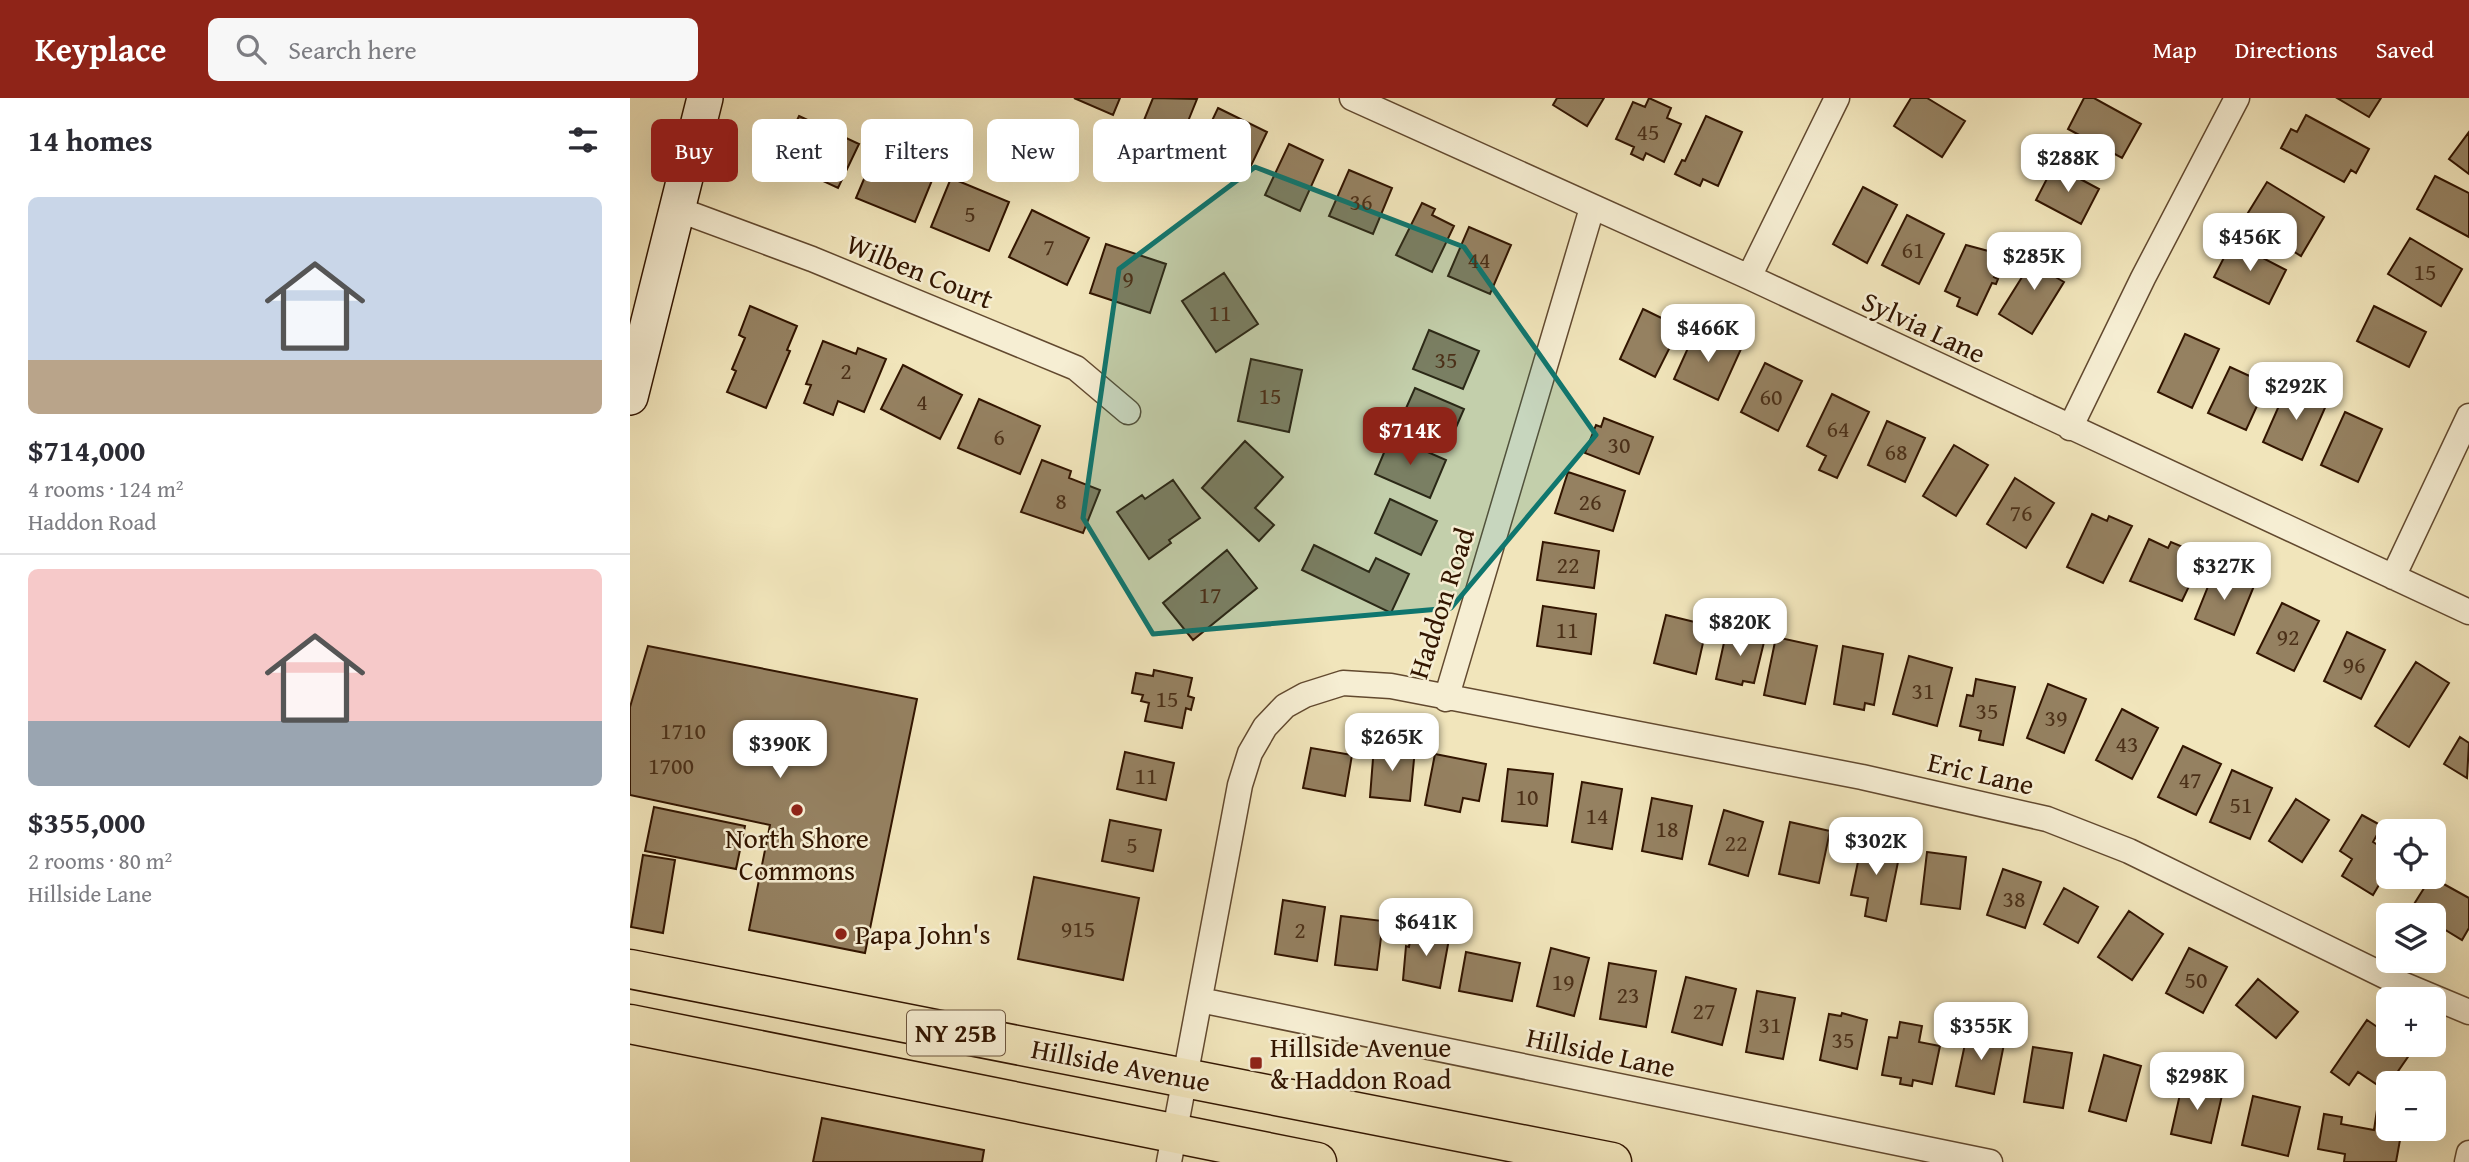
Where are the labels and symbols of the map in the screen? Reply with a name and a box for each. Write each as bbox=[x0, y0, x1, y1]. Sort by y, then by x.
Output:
house number: 45 bbox=[1636, 114, 1660, 149]
pin: $288K bbox=[2019, 134, 2117, 194]
house number: 36 bbox=[1349, 184, 1373, 219]
house number: 5 bbox=[964, 196, 976, 231]
pin: $456K bbox=[2201, 214, 2299, 273]
street label: Wilben Court bbox=[841, 222, 1000, 319]
house number: 7 bbox=[1043, 229, 1055, 264]
house number: 61 bbox=[1901, 232, 1925, 267]
pin: $285K bbox=[1985, 232, 2083, 292]
house number: 44 bbox=[1467, 242, 1491, 277]
house number: 15 bbox=[2413, 254, 2437, 289]
house number: 9 bbox=[1122, 261, 1134, 296]
street label: Sylvia Lane bbox=[1856, 280, 1993, 373]
house number: 11 bbox=[1208, 295, 1232, 330]
pin: $466K bbox=[1659, 304, 1757, 364]
house number: 35 bbox=[1434, 342, 1458, 377]
house number: 2 bbox=[840, 353, 852, 388]
pin: $292K bbox=[2247, 362, 2345, 422]
house number: 15 bbox=[1258, 378, 1282, 413]
house number: 60 bbox=[1759, 379, 1783, 414]
house number: 4 bbox=[916, 384, 928, 419]
pin: $714K bbox=[1361, 408, 1459, 467]
house number: 64 bbox=[1826, 411, 1850, 446]
house number: 6 bbox=[993, 419, 1005, 454]
house number: 30 bbox=[1607, 427, 1631, 462]
house number: 68 bbox=[1884, 434, 1908, 469]
house number: 8 bbox=[1055, 483, 1067, 518]
house number: 26 bbox=[1578, 484, 1602, 519]
house number: 76 bbox=[2009, 495, 2033, 530]
street label: Haddon Road bbox=[1397, 522, 1484, 684]
pin: $327K bbox=[2175, 542, 2273, 602]
house number: 22 bbox=[1556, 547, 1580, 582]
house number: 17 bbox=[1198, 577, 1222, 612]
pin: $820K bbox=[1691, 598, 1789, 658]
house number: 11 bbox=[1555, 612, 1579, 647]
house number: 92 bbox=[2276, 619, 2300, 654]
house number: 96 bbox=[2342, 647, 2366, 682]
house number: 31 bbox=[1911, 673, 1935, 708]
house number: 15 bbox=[1155, 681, 1179, 716]
house number: 35 bbox=[1975, 693, 1999, 728]
house number: 39 bbox=[2044, 700, 2068, 735]
house number: 1710 bbox=[660, 713, 706, 748]
pin: $265K bbox=[1343, 714, 1441, 773]
pin: $390K bbox=[731, 720, 829, 780]
house number: 43 bbox=[2115, 726, 2139, 761]
street label: Eric Lane bbox=[1924, 740, 2038, 805]
house number: 1700 bbox=[648, 748, 694, 783]
house number: 11 bbox=[1134, 758, 1158, 793]
house number: 47 bbox=[2178, 762, 2202, 797]
house number: 10 bbox=[1515, 779, 1539, 814]
house number: 51 bbox=[2229, 787, 2253, 822]
house number: 14 bbox=[1585, 798, 1609, 833]
marker: North Shore Commons bbox=[789, 802, 805, 818]
house number: 18 bbox=[1655, 811, 1679, 846]
place label: North Shore Commons bbox=[725, 817, 869, 890]
pin: $302K bbox=[1827, 818, 1925, 877]
house number: 22 bbox=[1724, 825, 1748, 860]
house number: 5 bbox=[1126, 827, 1138, 862]
house number: 38 bbox=[2002, 881, 2026, 916]
pin: $641K bbox=[1377, 898, 1475, 958]
house number: 915 bbox=[1061, 911, 1095, 946]
house number: 2 bbox=[1294, 912, 1306, 947]
place label: Papa John's bbox=[855, 913, 991, 954]
marker: Papa John's bbox=[833, 926, 849, 942]
house number: 50 bbox=[2184, 962, 2208, 997]
house number: 19 bbox=[1551, 964, 1575, 999]
house number: 23 bbox=[1616, 977, 1640, 1012]
house number: 27 bbox=[1692, 993, 1716, 1028]
pin: $355K bbox=[1932, 1002, 2030, 1062]
house number: 31 bbox=[1758, 1007, 1782, 1042]
road number: NY 25B bbox=[907, 1010, 1005, 1056]
street label: Hillside Lane bbox=[1523, 1016, 1679, 1087]
house number: 35 bbox=[1831, 1022, 1855, 1057]
place label: Hillside Avenue & Haddon Road bbox=[1270, 1026, 1452, 1099]
street label: Hillside Avenue bbox=[1028, 1027, 1214, 1102]
pin: $298K bbox=[2148, 1052, 2246, 1112]
marker: Hillside Avenue & Haddon Road bbox=[1248, 1055, 1264, 1071]

